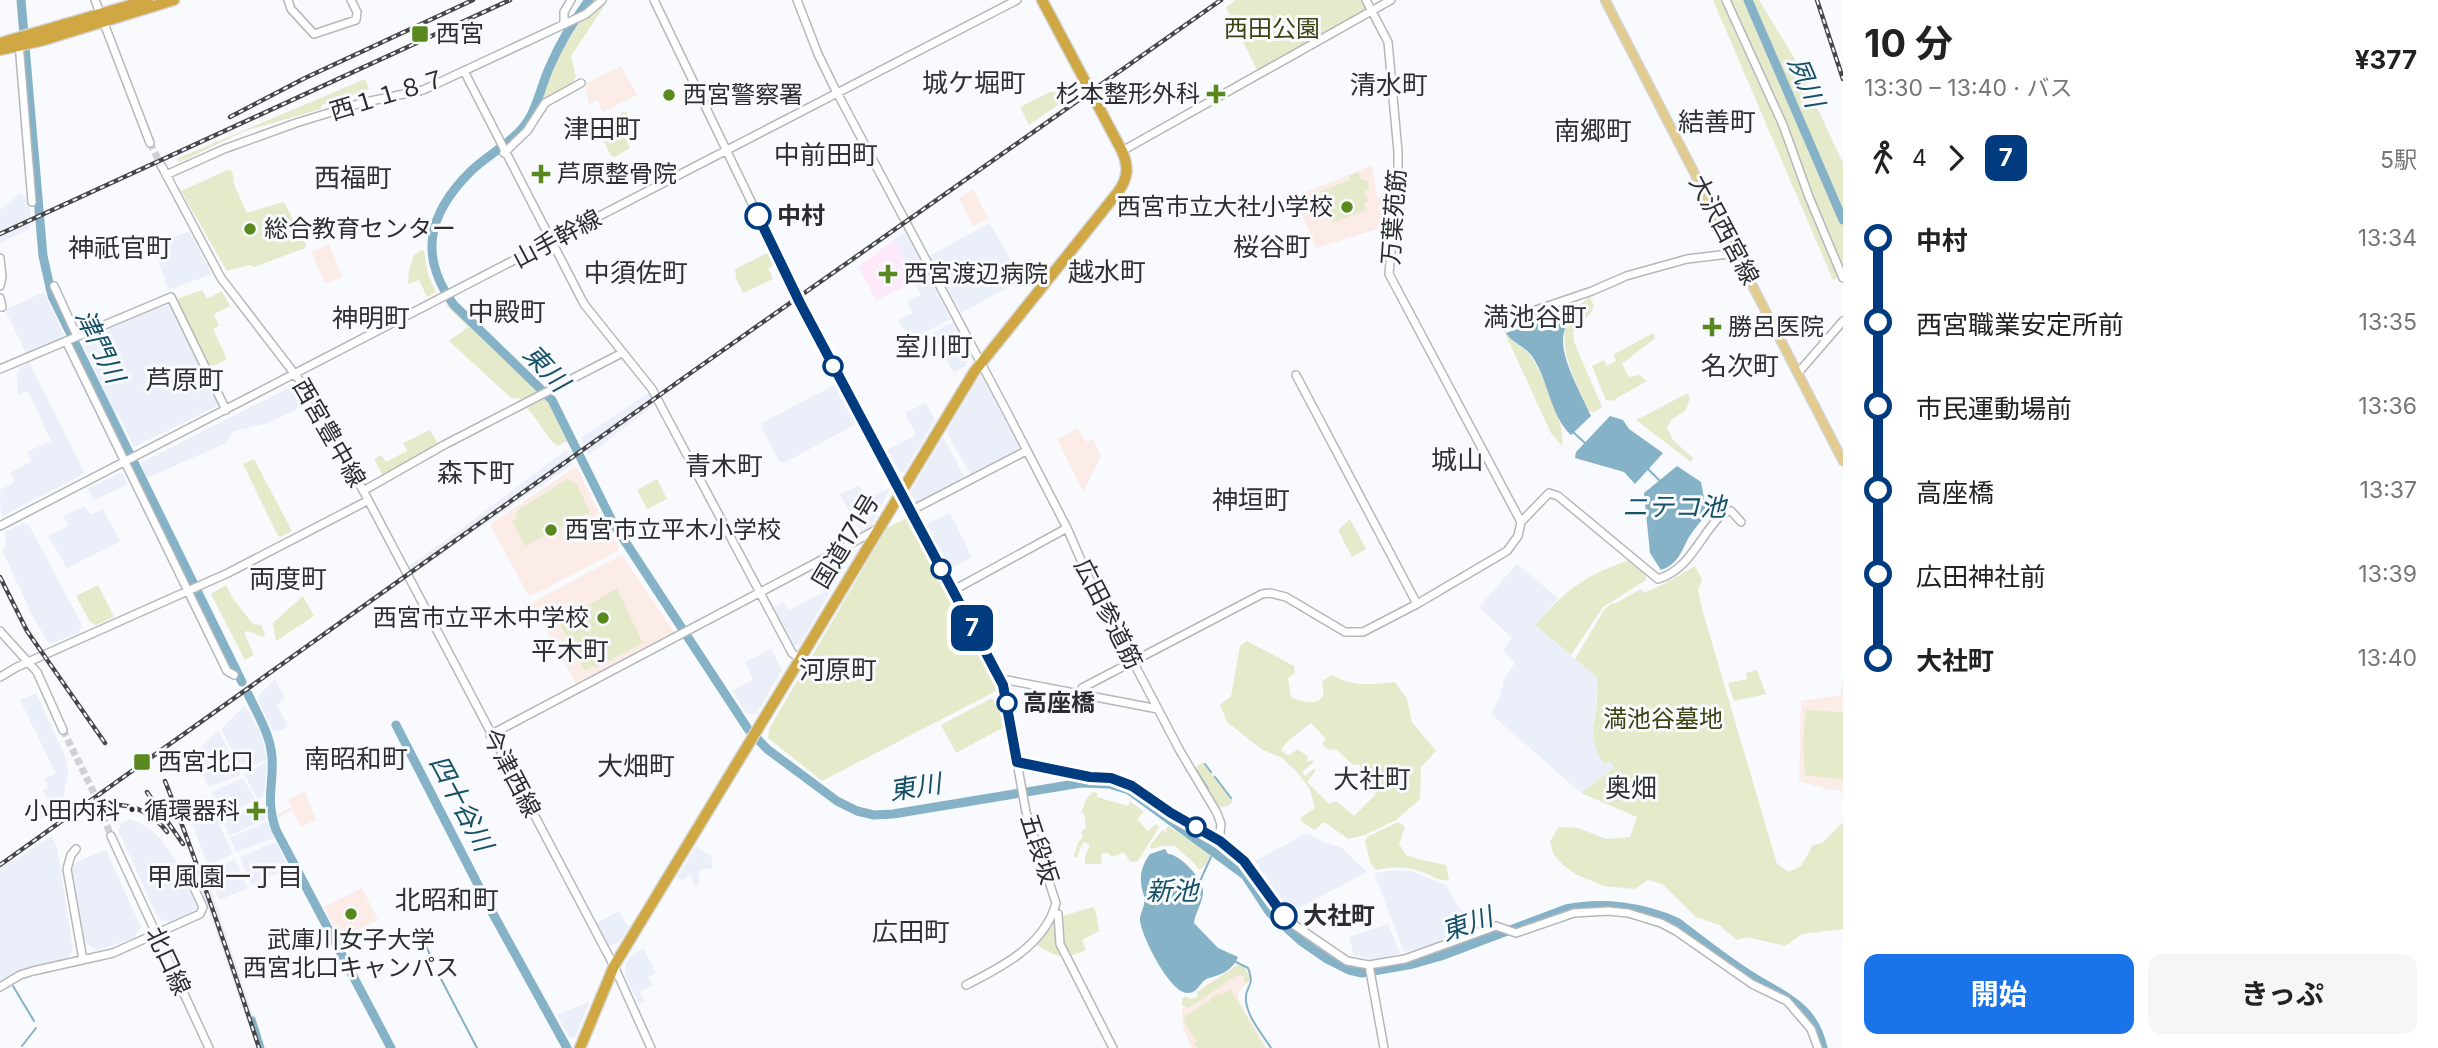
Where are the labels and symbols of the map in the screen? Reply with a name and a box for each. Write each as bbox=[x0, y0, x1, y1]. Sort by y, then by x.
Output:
park label: 西田公園 bbox=[1224, 14, 1320, 43]
place label: 西宮 bbox=[436, 19, 484, 48]
marker: 西宮 bbox=[410, 24, 430, 44]
water label: 夙川 bbox=[1782, 52, 1832, 115]
street label: 西１１８７ bbox=[326, 63, 449, 126]
district label: 城ケ堀町 bbox=[922, 67, 1026, 98]
district label: 清水町 bbox=[1350, 69, 1428, 100]
place label: 杉本整形外科 bbox=[1056, 79, 1200, 108]
place label: 西宮警察署 bbox=[683, 80, 803, 109]
marker: 杉本整形外科 bbox=[1206, 84, 1226, 104]
marker: 西宮警察署 bbox=[661, 87, 677, 103]
district label: 結善町 bbox=[1678, 106, 1756, 137]
district label: 津田町 bbox=[563, 113, 641, 144]
district label: 南郷町 bbox=[1554, 115, 1632, 146]
district label: 中前田町 bbox=[774, 139, 878, 170]
place label: 芦原整骨院 bbox=[557, 159, 677, 188]
district label: 西福町 bbox=[314, 162, 392, 193]
marker: 芦原整骨院 bbox=[531, 164, 551, 184]
street label: 万葉苑筋 bbox=[1376, 168, 1411, 266]
street label: 大沢西宮線 bbox=[1683, 170, 1765, 290]
place label: 西宮市立大社小学校 bbox=[1117, 192, 1333, 221]
marker: 西宮市立大社小学校 bbox=[1339, 199, 1355, 215]
place label: 中村 bbox=[777, 201, 825, 230]
street label: 山手幹線 bbox=[508, 203, 606, 274]
marker: 中村 bbox=[745, 203, 771, 229]
place label: 総合教育センター bbox=[264, 214, 456, 243]
marker: 総合教育センター bbox=[242, 221, 258, 237]
district label: 桜谷町 bbox=[1233, 231, 1311, 262]
district label: 神祇官町 bbox=[68, 232, 172, 263]
district label: 越水町 bbox=[1068, 256, 1146, 287]
district label: 中須佐町 bbox=[584, 257, 688, 288]
place label: 西宮渡辺病院 bbox=[904, 259, 1048, 288]
marker: 西宮渡辺病院 bbox=[878, 264, 898, 284]
district label: 中殿町 bbox=[468, 296, 546, 327]
district label: 満池谷町 bbox=[1483, 301, 1587, 332]
district label: 神明町 bbox=[332, 302, 410, 333]
water label: 津門川 bbox=[69, 304, 133, 390]
place label: 勝呂医院 bbox=[1728, 312, 1824, 341]
marker: 勝呂医院 bbox=[1702, 317, 1722, 337]
district label: 室川町 bbox=[895, 331, 973, 362]
water label: 東川 bbox=[517, 338, 577, 399]
district label: 名次町 bbox=[1701, 350, 1779, 381]
unlabelled marker bbox=[823, 356, 843, 376]
district label: 芦原町 bbox=[146, 364, 224, 395]
street label: 西宮豊中線 bbox=[287, 374, 372, 492]
district label: 城山 bbox=[1431, 444, 1483, 475]
district label: 青木町 bbox=[685, 450, 763, 481]
district label: 森下町 bbox=[437, 457, 515, 488]
district label: 神垣町 bbox=[1212, 484, 1290, 515]
street label: 国道171号 bbox=[806, 488, 885, 593]
water label: ニテコ池 bbox=[1622, 491, 1729, 522]
place label: 西宮市立平木小学校 bbox=[565, 515, 781, 544]
marker: 西宮市立平木小学校 bbox=[543, 522, 559, 538]
street label: 広田参道筋 bbox=[1068, 554, 1149, 674]
unlabelled marker bbox=[931, 559, 951, 579]
district label: 両度町 bbox=[249, 563, 327, 594]
place label: 西宮市立平木中学校 bbox=[373, 603, 589, 632]
line badge: 7 bbox=[949, 605, 995, 651]
marker: 西宮市立平木中学校 bbox=[595, 610, 611, 626]
district label: 平木町 bbox=[531, 635, 609, 666]
district label: 河原町 bbox=[799, 654, 877, 685]
place label: 高座橋 bbox=[1023, 688, 1095, 717]
marker: 高座橋 bbox=[997, 693, 1017, 713]
park label: 満池谷墓地 bbox=[1603, 704, 1723, 733]
street label: 今津西線 bbox=[476, 724, 547, 822]
district label: 南昭和町 bbox=[304, 743, 408, 774]
place label: 西宮北口 bbox=[158, 747, 254, 776]
water label: 四十谷川 bbox=[423, 750, 501, 859]
district label: 大畑町 bbox=[597, 750, 675, 781]
marker: 西宮北口 bbox=[132, 752, 152, 772]
district label: 大社町 bbox=[1333, 763, 1411, 794]
water label: 東川 bbox=[887, 767, 946, 806]
district label: 奥畑 bbox=[1605, 772, 1657, 803]
place label: 小田内科・循環器科 bbox=[24, 796, 240, 825]
marker: 小田内科・循環器科 bbox=[246, 801, 266, 821]
street label: 五段坂 bbox=[1015, 810, 1064, 888]
unlabelled marker bbox=[1186, 817, 1206, 837]
district label: 甲風園一丁目 bbox=[147, 861, 303, 892]
water label: 新池 bbox=[1146, 875, 1201, 906]
district label: 北昭和町 bbox=[395, 884, 499, 915]
water label: 東川 bbox=[1437, 899, 1499, 947]
place label: 大社町 bbox=[1303, 901, 1375, 930]
marker: 大社町 bbox=[1271, 903, 1297, 929]
marker: 武庫川女子大学 西宮北口キャンパス bbox=[343, 906, 359, 922]
district label: 広田町 bbox=[872, 916, 950, 947]
street label: 北口線 bbox=[140, 922, 197, 1000]
place label: 武庫川女子大学 西宮北口キャンパス bbox=[243, 925, 459, 982]

